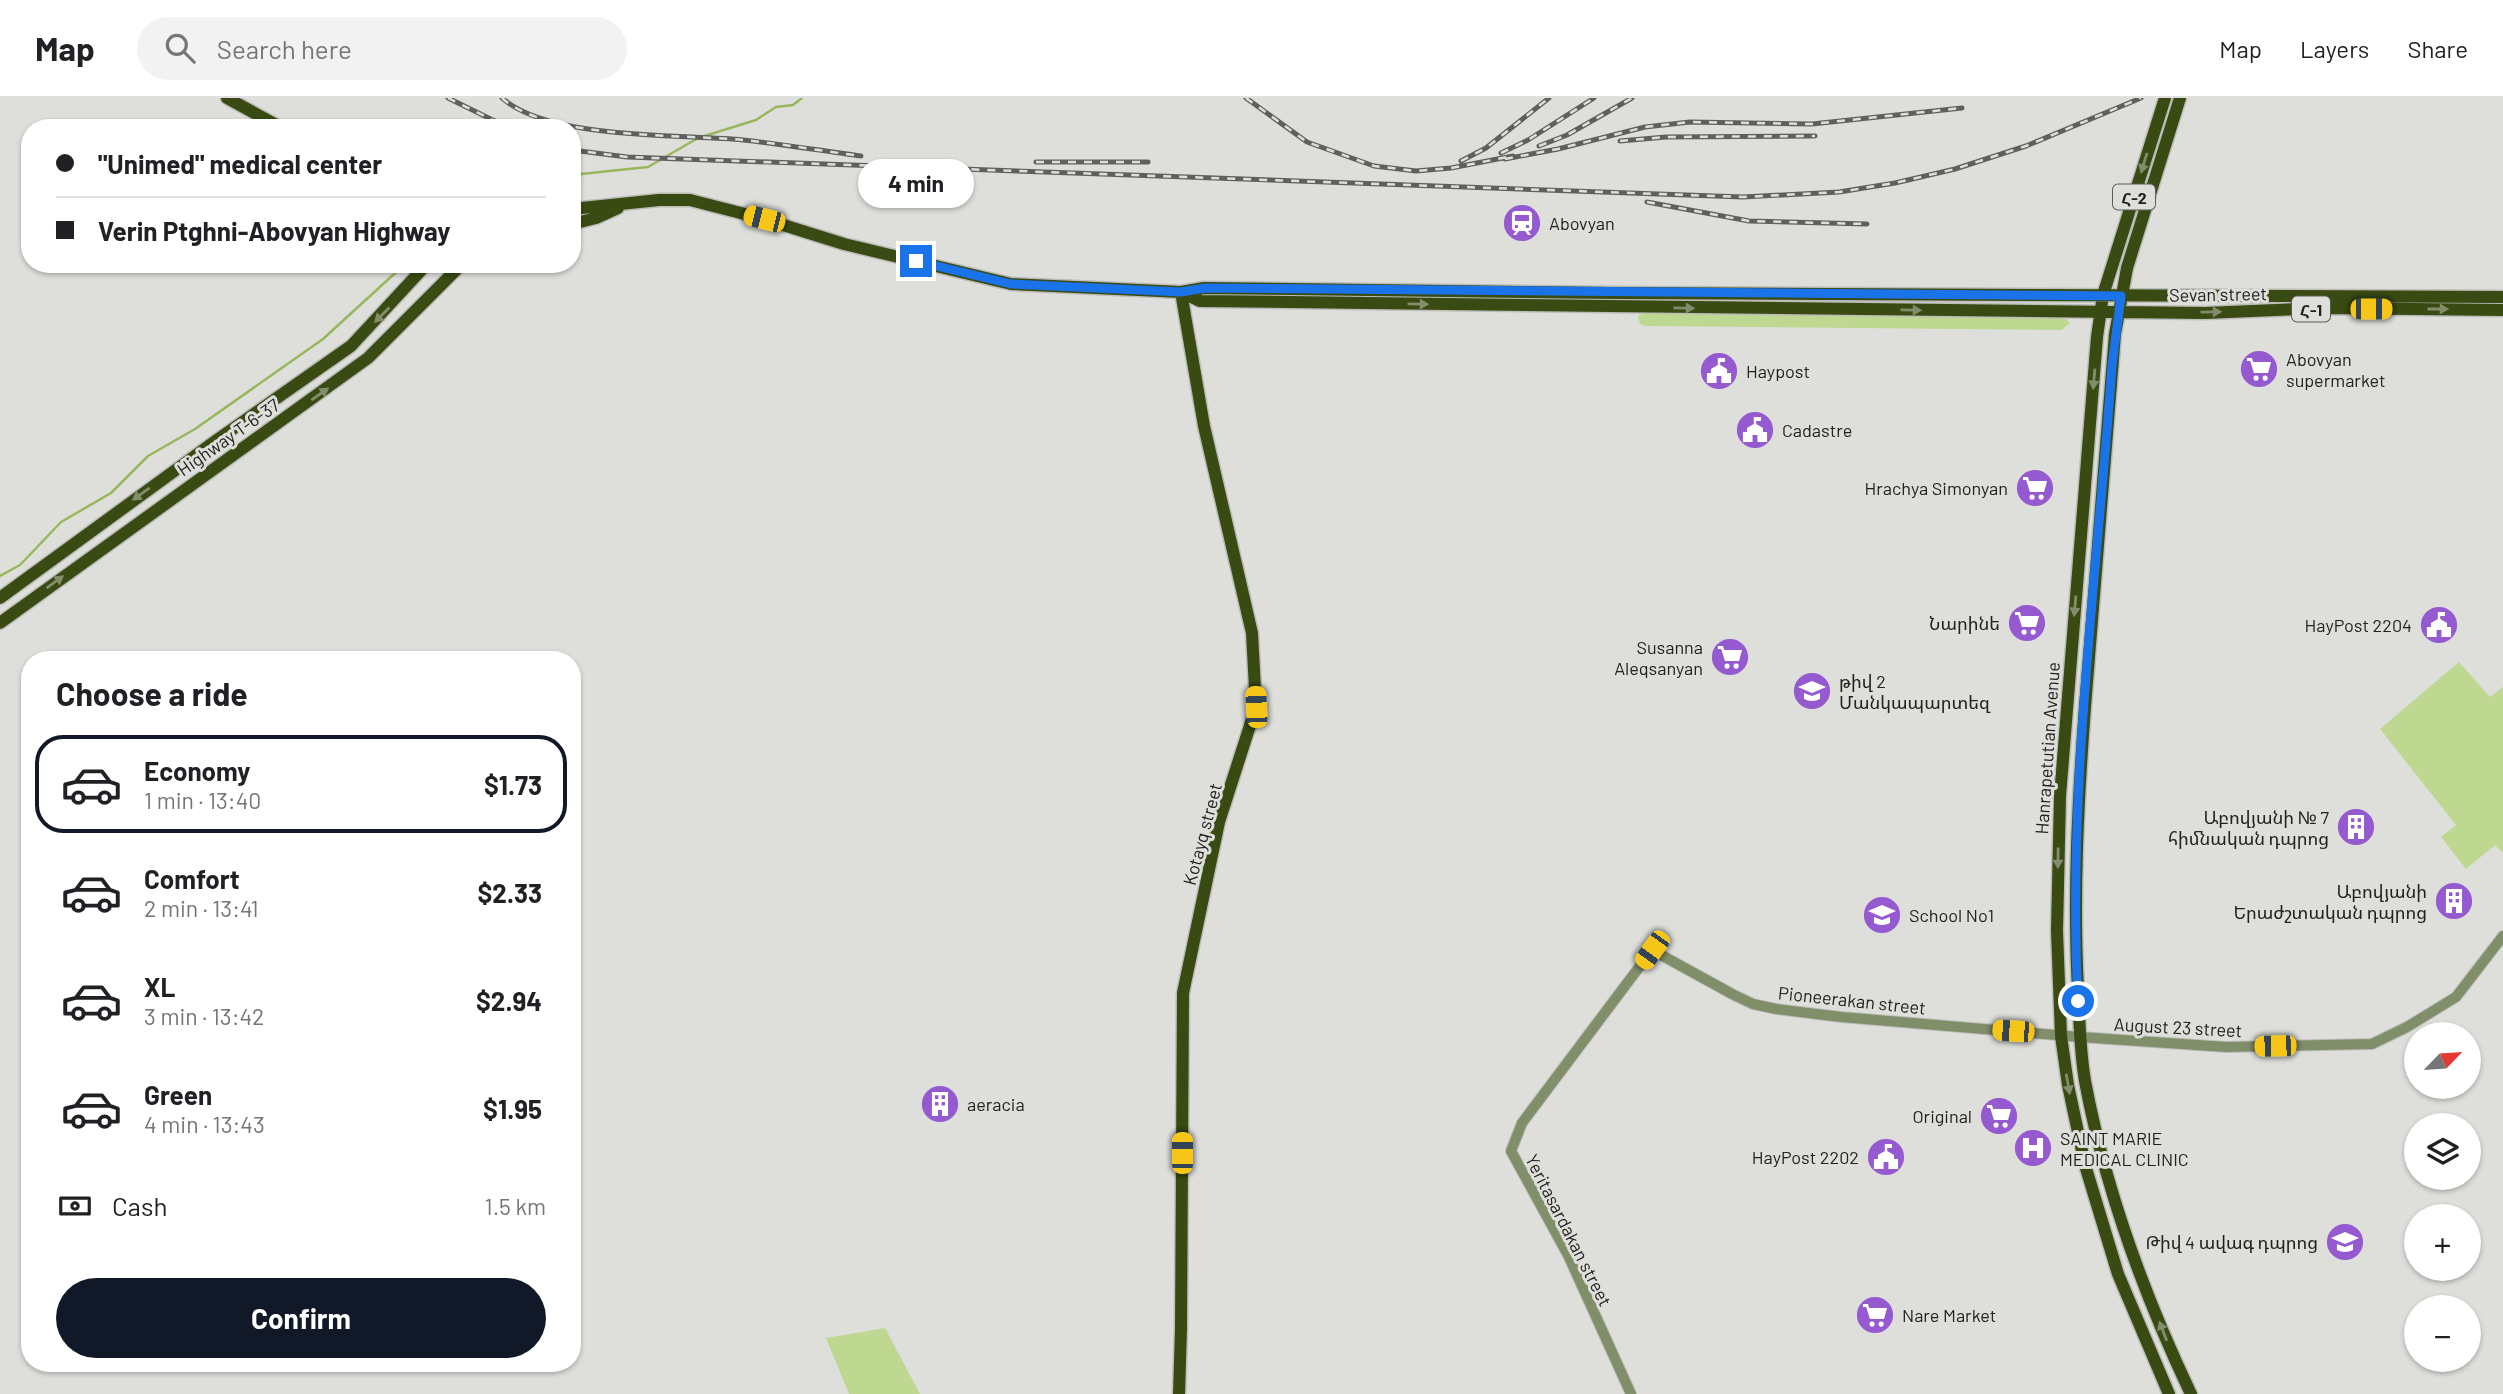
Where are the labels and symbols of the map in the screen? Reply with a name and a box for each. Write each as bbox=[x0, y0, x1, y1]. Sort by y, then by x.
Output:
one-way arrow bbox=[2138, 153, 2149, 174]
callout: 4 min bbox=[858, 159, 974, 208]
road number: Հ-2 bbox=[2113, 184, 2155, 209]
station icon: Abovyan bbox=[1501, 202, 1543, 244]
car bbox=[742, 204, 787, 234]
place label: Abovyan bbox=[1549, 212, 1615, 234]
route end bbox=[900, 245, 932, 277]
street label: Sevan street bbox=[2169, 282, 2267, 306]
road number: Հ-1 bbox=[2292, 296, 2330, 322]
one-way arrow bbox=[1407, 298, 1429, 310]
car bbox=[2351, 299, 2393, 320]
one-way arrow bbox=[1673, 302, 1695, 313]
one-way arrow bbox=[2428, 303, 2450, 315]
one-way arrow bbox=[1900, 304, 1922, 316]
one-way arrow bbox=[374, 306, 390, 323]
one-way arrow bbox=[2200, 307, 2222, 318]
supermarket icon: Abovyan supermarket bbox=[2238, 348, 2280, 390]
place label: Abovyan supermarket bbox=[2286, 348, 2386, 391]
public building icon: Haypost bbox=[1698, 350, 1740, 392]
place label: Haypost bbox=[1746, 360, 1810, 382]
one-way arrow bbox=[2088, 369, 2099, 391]
one-way arrow bbox=[311, 387, 329, 401]
street label: Highway T-6-37 bbox=[173, 393, 284, 480]
public building icon: Cadastre bbox=[1734, 409, 1776, 451]
place label: Cadastre bbox=[1782, 419, 1852, 441]
supermarket icon: Hrachya Simonyan bbox=[2014, 467, 2056, 509]
place label: Hrachya Simonyan bbox=[1865, 477, 2008, 499]
one-way arrow bbox=[132, 487, 150, 501]
one-way arrow bbox=[46, 576, 64, 590]
one-way arrow bbox=[2069, 595, 2080, 617]
supermarket icon: Նարինե bbox=[2006, 602, 2048, 644]
public building icon: HayPost 2204 bbox=[2418, 604, 2460, 646]
place label: Նարինե bbox=[1929, 612, 2000, 634]
place label: HayPost 2204 bbox=[2305, 614, 2412, 636]
place label: Susanna Aleqsanyan bbox=[1614, 636, 1703, 679]
supermarket icon: Susanna Aleqsanyan bbox=[1709, 636, 1751, 678]
street label: Hanrapetutian Avenue bbox=[2030, 661, 2064, 835]
school or university icon: թիվ 2 Մանկապարտեզ bbox=[1791, 670, 1833, 712]
place label: թիվ 2 Մանկապարտեզ bbox=[1839, 670, 1991, 713]
car bbox=[1245, 685, 1268, 729]
street label: Kotayq street bbox=[1178, 781, 1226, 887]
place label: Աբովյանի № 7 հիմնական դպրոց bbox=[2168, 806, 2329, 849]
building icon: Աբովյանի № 7 հիմնական դպրոց bbox=[2335, 806, 2377, 848]
one-way arrow bbox=[2053, 847, 2064, 869]
place label: Աբովյանի Երաժշտական դպրոց bbox=[2233, 880, 2427, 923]
building icon: Աբովյանի Երաժշտական դպրոց bbox=[2433, 880, 2475, 922]
school or university icon: School No1 bbox=[1861, 894, 1903, 936]
place label: School No1 bbox=[1909, 904, 1994, 926]
car bbox=[1632, 927, 1673, 973]
street label: Pioneerakan street bbox=[1777, 981, 1927, 1019]
route start bbox=[2062, 985, 2094, 1017]
street label: August 23 street bbox=[2113, 1013, 2243, 1041]
car bbox=[1992, 1019, 2035, 1043]
north arrow bbox=[2404, 1022, 2482, 1099]
car bbox=[2254, 1035, 2297, 1057]
one-way arrow bbox=[2063, 1073, 2074, 1095]
building icon: aeracia bbox=[919, 1083, 961, 1125]
place label: aeracia bbox=[967, 1093, 1025, 1115]
supermarket icon: Original bbox=[1978, 1095, 2020, 1137]
place label: Original bbox=[1912, 1105, 1972, 1127]
hospital icon: SAINT MARIE MEDICAL CLINIC bbox=[2012, 1127, 2054, 1169]
place label: SAINT MARIE MEDICAL CLINIC bbox=[2060, 1127, 2189, 1170]
car bbox=[1172, 1132, 1193, 1174]
public building icon: HayPost 2202 bbox=[1865, 1136, 1907, 1178]
place label: HayPost 2202 bbox=[1752, 1146, 1859, 1168]
street label: Yeritasardakan street bbox=[1521, 1150, 1617, 1310]
school or university icon: Թիվ 4 ավագ դպրոց bbox=[2324, 1221, 2366, 1263]
place label: Թիվ 4 ավագ դպրոց bbox=[2145, 1231, 2318, 1253]
supermarket icon: Nare Market bbox=[1854, 1294, 1896, 1336]
place label: Nare Market bbox=[1902, 1304, 1996, 1326]
one-way arrow bbox=[2158, 1321, 2169, 1342]

